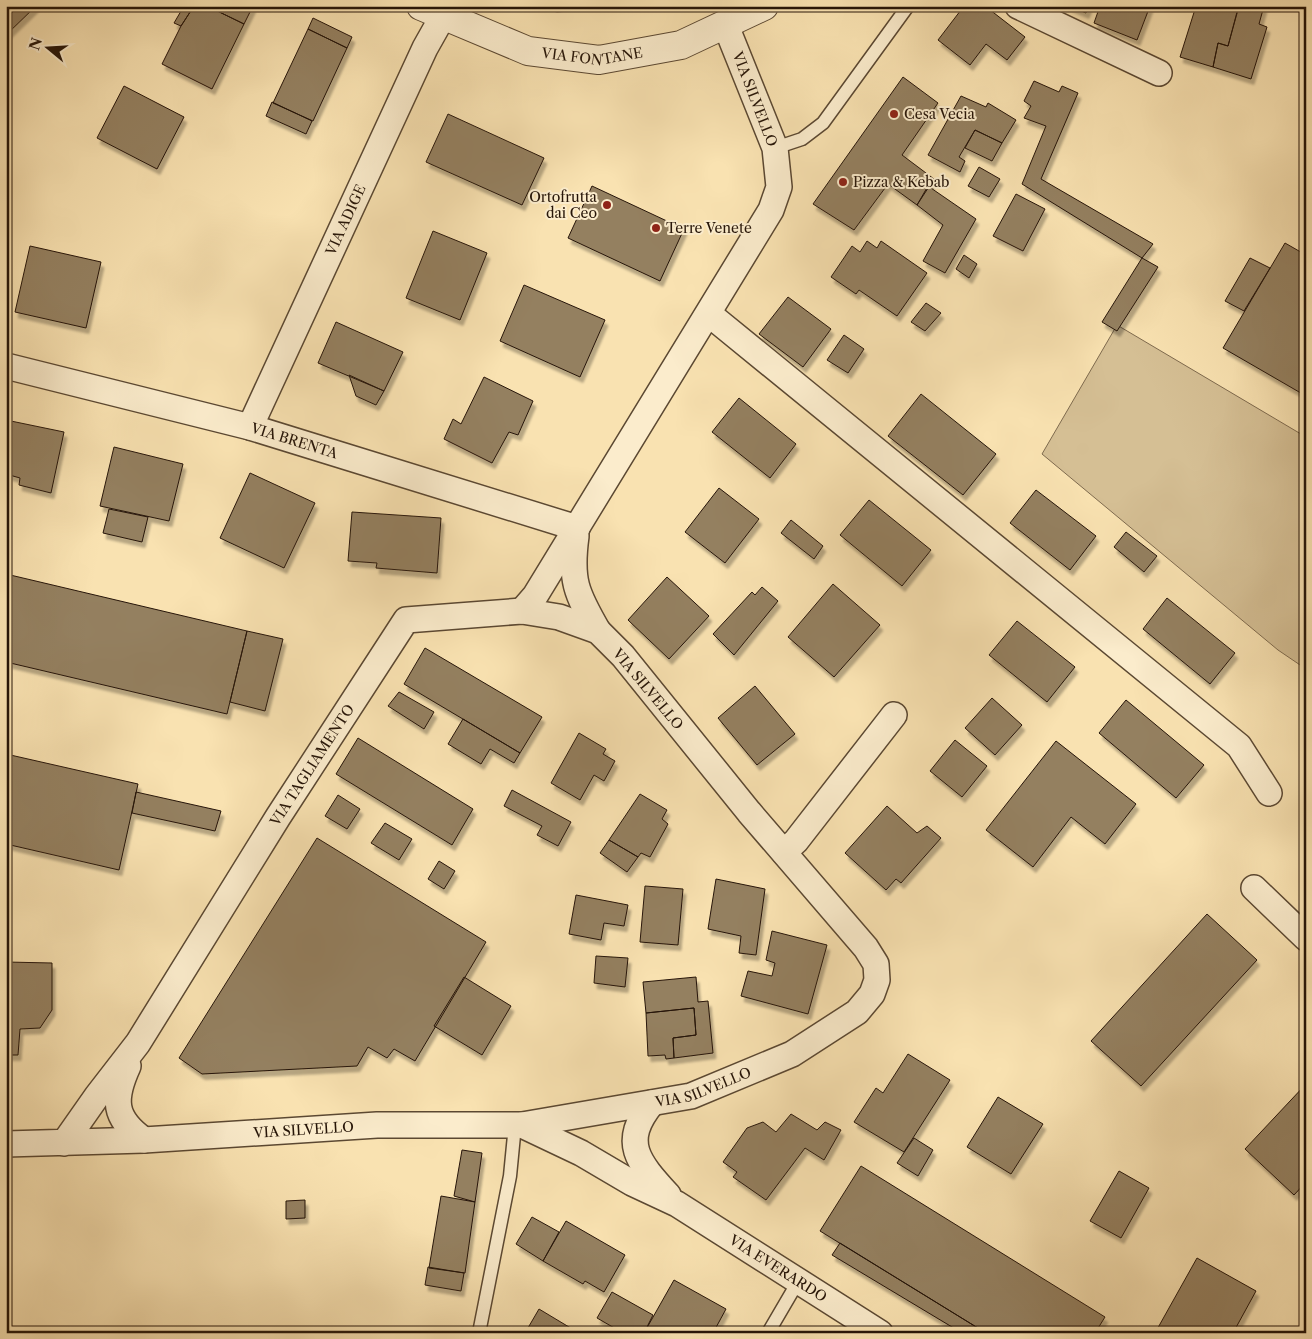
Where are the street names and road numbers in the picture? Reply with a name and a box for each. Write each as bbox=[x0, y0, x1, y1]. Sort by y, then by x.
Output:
street label: VIA FONTANE bbox=[540, 43, 644, 69]
street label: VIA SILVELLO bbox=[728, 48, 781, 149]
street label: VIA ADIGE bbox=[321, 182, 370, 259]
street label: VIA BRENTA bbox=[248, 419, 341, 463]
street label: VIA SILVELLO bbox=[608, 644, 687, 733]
street label: VIA TAGLIAMENTO bbox=[265, 701, 358, 830]
street label: VIA SILVELLO bbox=[653, 1063, 754, 1111]
street label: VIA SILVELLO bbox=[252, 1118, 354, 1142]
street label: VIA EVERARDO bbox=[725, 1230, 830, 1306]

